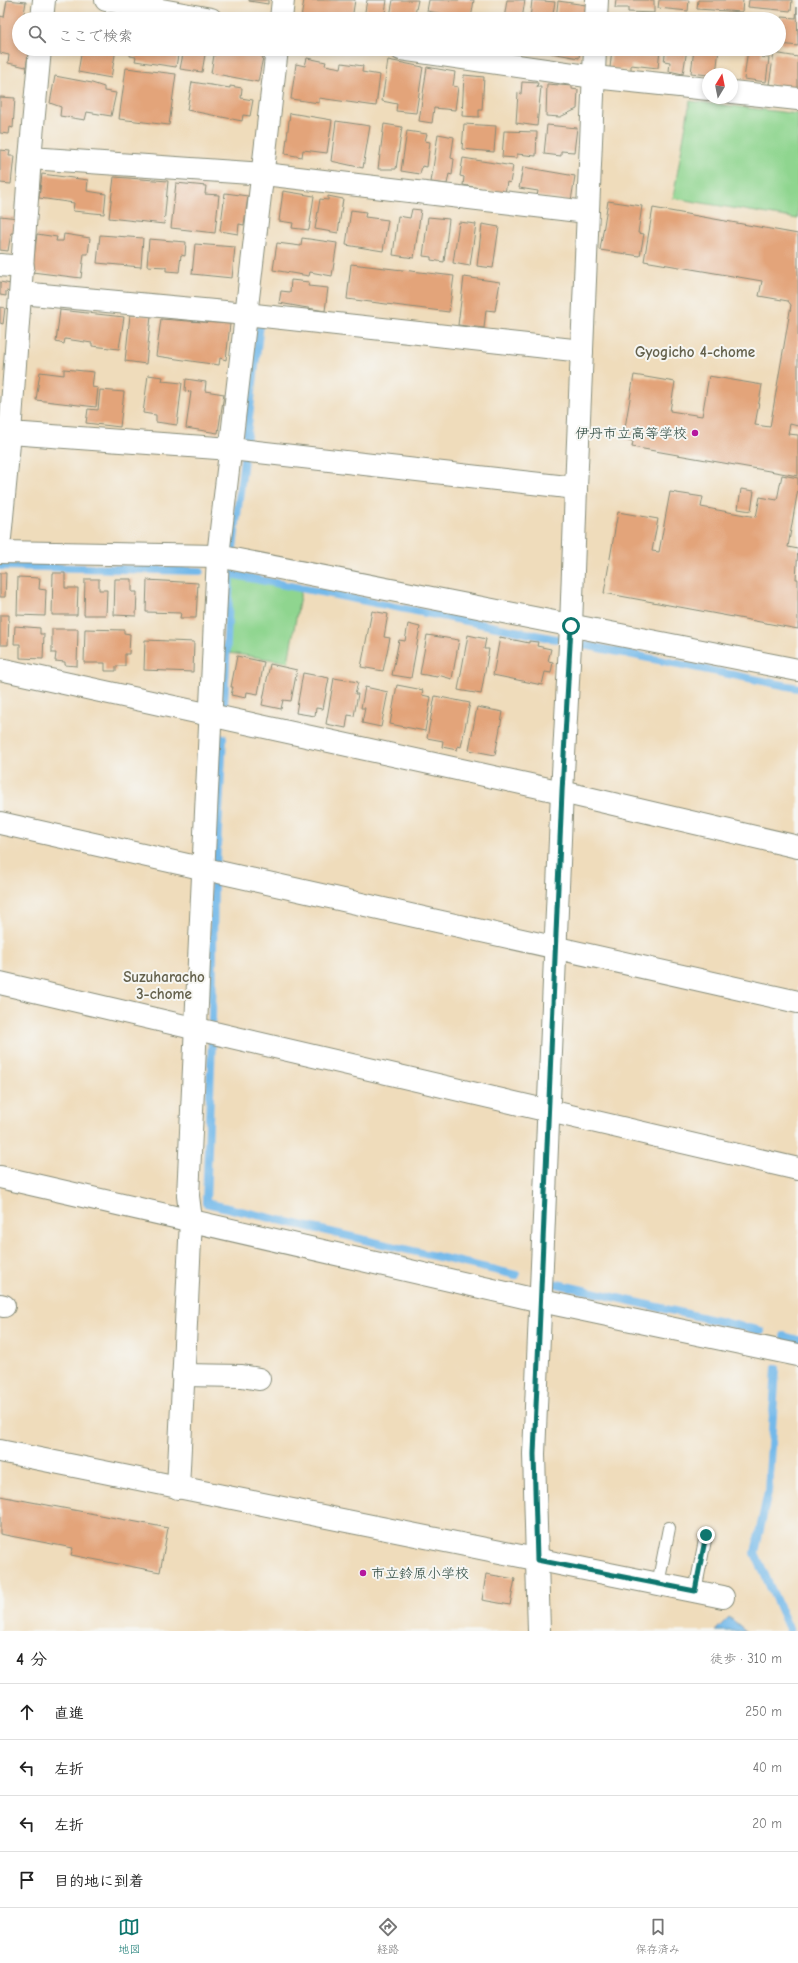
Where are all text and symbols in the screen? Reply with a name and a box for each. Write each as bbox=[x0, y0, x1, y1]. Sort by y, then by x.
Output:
search box bbox=[12, 12, 786, 56]
icon: search bbox=[26, 23, 48, 45]
text: ここで検索 bbox=[58, 27, 133, 45]
north arrow bbox=[702, 68, 738, 104]
district label: Gyogicho 4-chome bbox=[635, 343, 755, 361]
place label: 伊丹市立高等学校 bbox=[575, 425, 687, 442]
marker: 伊丹市立高等学校 bbox=[690, 428, 700, 438]
route start bbox=[562, 617, 580, 635]
district label: Suzuharacho 3-chome bbox=[123, 968, 205, 1003]
route end bbox=[697, 1526, 715, 1544]
place label: 市立鈴原小学校 bbox=[371, 1565, 469, 1582]
marker: 市立鈴原小学校 bbox=[358, 1568, 368, 1578]
text: 4 分 bbox=[16, 1650, 47, 1669]
text: 徒歩 · 310 m bbox=[710, 1651, 782, 1666]
icon: ahead bbox=[16, 1701, 38, 1723]
text: 直進 bbox=[54, 1704, 84, 1722]
text: 250 m bbox=[745, 1704, 782, 1719]
icon: left bbox=[16, 1757, 38, 1779]
text: 左折 bbox=[54, 1760, 84, 1778]
text: 40 m bbox=[753, 1760, 782, 1775]
icon: left bbox=[16, 1813, 38, 1835]
text: 左折 bbox=[54, 1816, 84, 1834]
text: 20 m bbox=[752, 1816, 782, 1831]
icon: arrive bbox=[16, 1869, 38, 1891]
text: 目的地に到着 bbox=[54, 1872, 144, 1890]
tab: 地図 bbox=[118, 1916, 140, 1956]
tab: 経路 bbox=[377, 1916, 399, 1956]
tab: 保存済み bbox=[636, 1916, 680, 1956]

